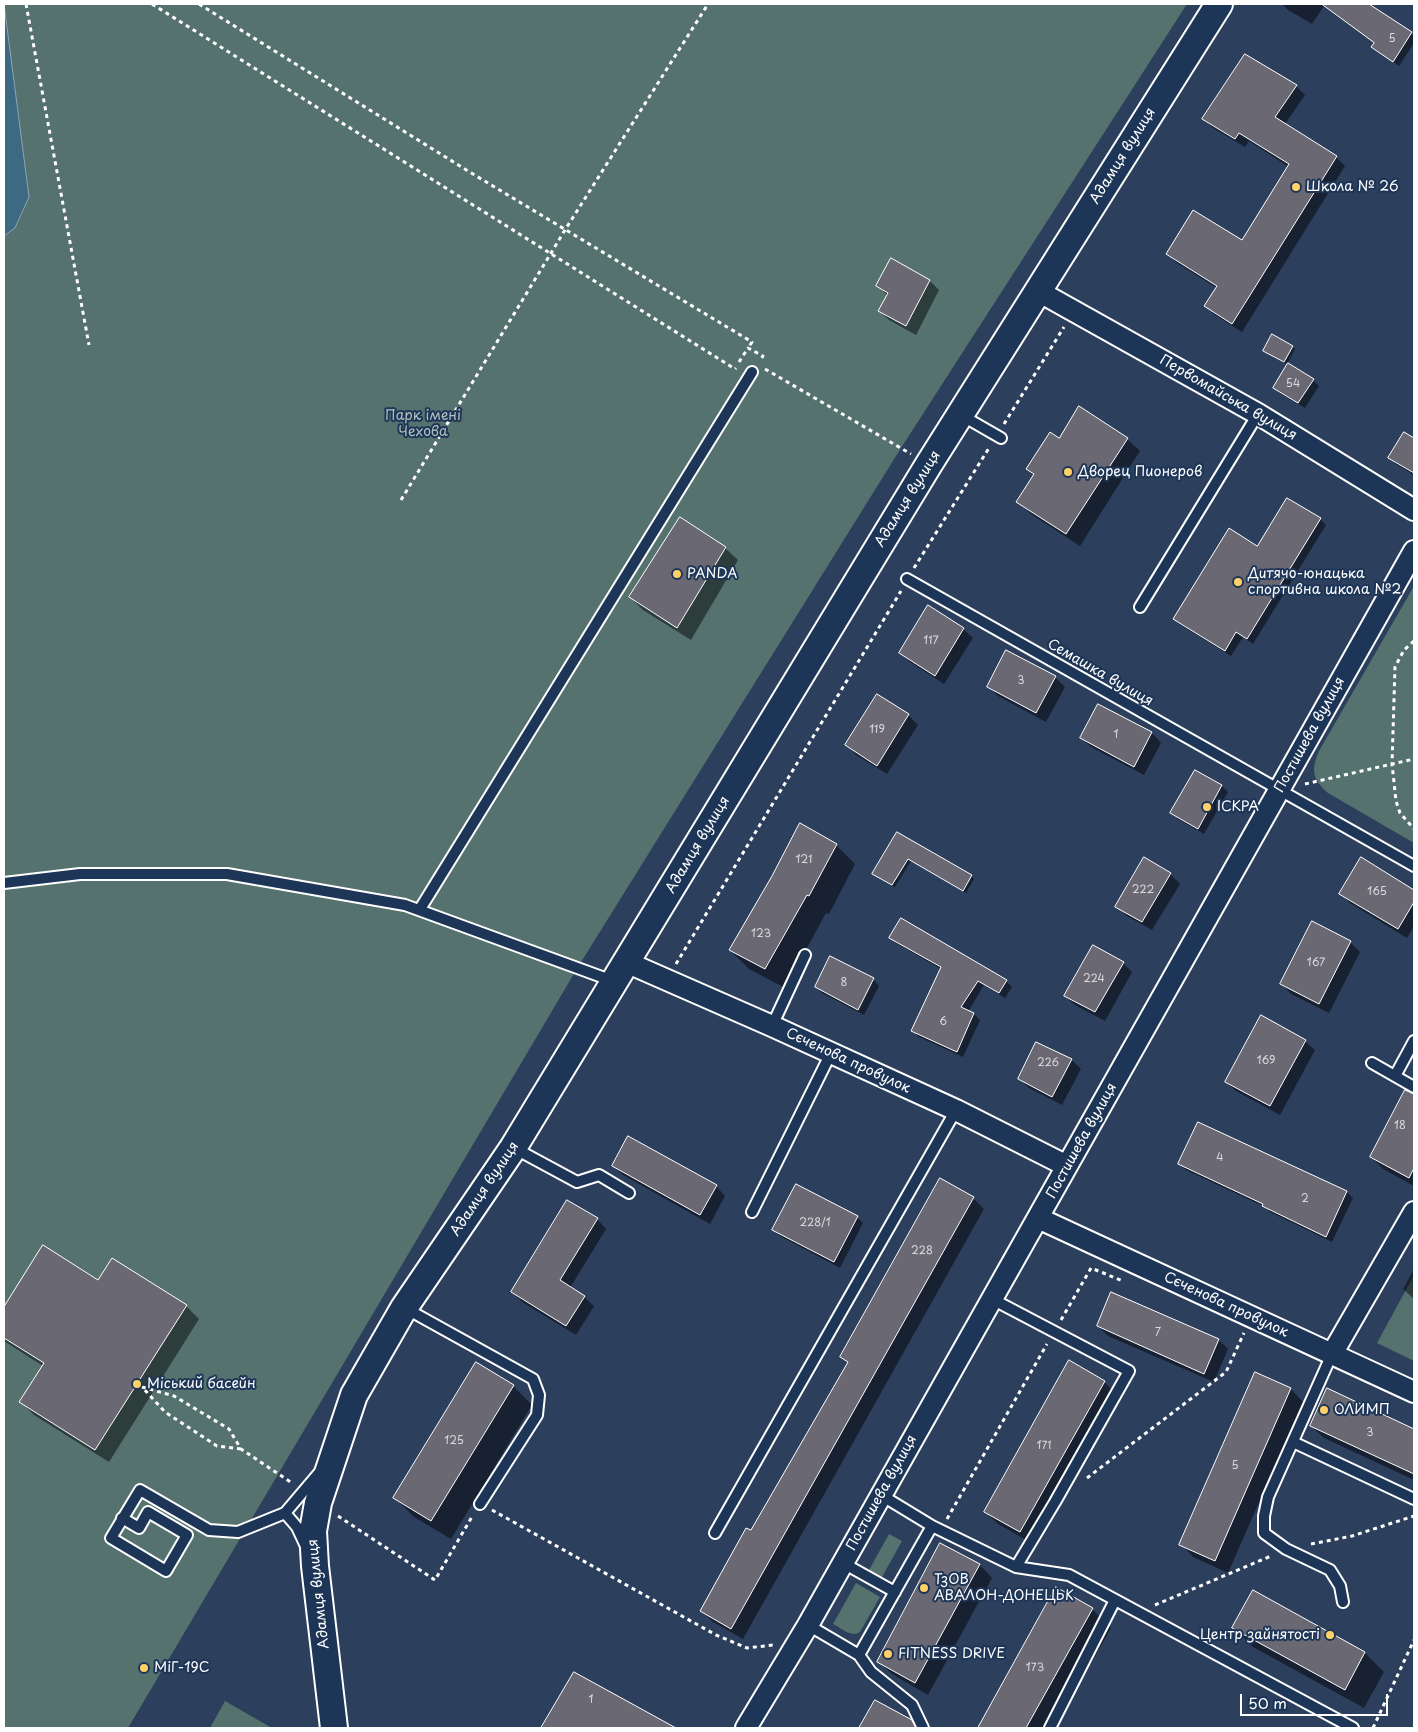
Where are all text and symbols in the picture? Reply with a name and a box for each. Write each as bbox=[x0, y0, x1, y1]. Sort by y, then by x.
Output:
house number: 5 bbox=[1388, 32, 1396, 46]
street label: Адамця вулиця bbox=[1087, 105, 1159, 207]
place label: Школа № 26 bbox=[1306, 179, 1399, 195]
marker: Школа № 26 bbox=[1290, 181, 1302, 193]
street label: Первомайська вулиця bbox=[1156, 352, 1300, 444]
house number: 54 bbox=[1286, 377, 1300, 391]
park label: Парк імені Чехова bbox=[385, 408, 461, 441]
street label: Адамця вулиця bbox=[872, 448, 944, 550]
place label: Дворец Пионеров bbox=[1078, 464, 1202, 480]
marker: Дворец Пионеров bbox=[1062, 466, 1074, 478]
place label: PANDA bbox=[687, 566, 737, 582]
place label: Дитячо-юнацька спортивна школа №2 bbox=[1248, 566, 1401, 598]
marker: PANDA bbox=[671, 568, 683, 580]
marker: Дитячо-юнацька спортивна школа №2 bbox=[1232, 576, 1244, 588]
house number: 117 bbox=[923, 634, 939, 648]
street label: Семашка вулиця bbox=[1044, 636, 1156, 710]
house number: 3 bbox=[1017, 674, 1025, 688]
street label: Постишева вулиця bbox=[1271, 674, 1349, 796]
house number: 119 bbox=[869, 723, 885, 737]
house number: 1 bbox=[1114, 728, 1118, 742]
street label: Адамця вулиця bbox=[662, 793, 734, 897]
place label: ІСКРА bbox=[1217, 799, 1259, 815]
marker: ІСКРА bbox=[1201, 801, 1213, 813]
house number: 121 bbox=[796, 853, 812, 867]
house number: 222 bbox=[1132, 883, 1154, 897]
house number: 165 bbox=[1367, 885, 1387, 899]
house number: 123 bbox=[751, 927, 771, 941]
house number: 167 bbox=[1307, 956, 1325, 970]
house number: 224 bbox=[1083, 972, 1105, 986]
house number: 8 bbox=[841, 976, 847, 990]
house number: 6 bbox=[939, 1015, 947, 1029]
street label: Сєченова провулок bbox=[783, 1025, 913, 1097]
house number: 169 bbox=[1257, 1054, 1275, 1068]
house number: 226 bbox=[1037, 1056, 1059, 1070]
street label: Постишева вулиця bbox=[1043, 1080, 1121, 1202]
house number: 18 bbox=[1394, 1119, 1406, 1133]
street label: Адамця вулиця bbox=[447, 1139, 523, 1239]
house number: 4 bbox=[1216, 1151, 1224, 1165]
house number: 2 bbox=[1301, 1192, 1309, 1206]
house number: 228/1 bbox=[799, 1216, 831, 1230]
house number: 228 bbox=[911, 1244, 933, 1258]
street label: Сєченова провулок bbox=[1161, 1269, 1291, 1341]
house number: 7 bbox=[1155, 1326, 1161, 1340]
place label: Міський басейн bbox=[147, 1376, 256, 1392]
marker: Міський басейн bbox=[131, 1378, 143, 1390]
place label: ОЛИМП bbox=[1334, 1402, 1390, 1418]
marker: ОЛИМП bbox=[1318, 1404, 1330, 1416]
house number: 3 bbox=[1366, 1426, 1374, 1440]
street label: Постишева вулиця bbox=[843, 1432, 921, 1554]
house number: 125 bbox=[444, 1434, 464, 1448]
house number: 171 bbox=[1037, 1439, 1051, 1453]
house number: 5 bbox=[1231, 1459, 1239, 1473]
street label: Адамця вулиця bbox=[305, 1538, 333, 1650]
place label: ТзОВ АВАЛОН-ДОНЕЦЬК bbox=[934, 1572, 1074, 1604]
marker: ТзОВ АВАЛОН-ДОНЕЦЬК bbox=[918, 1582, 930, 1594]
place label: Центр зайнятості bbox=[1200, 1627, 1320, 1643]
marker: Центр зайнятості bbox=[1324, 1629, 1336, 1641]
place label: FITNESS DRIVE bbox=[898, 1646, 1005, 1662]
marker: FITNESS DRIVE bbox=[882, 1648, 894, 1660]
place label: МіГ-19С bbox=[154, 1660, 209, 1676]
house number: 173 bbox=[1026, 1661, 1044, 1675]
marker: МіГ-19С bbox=[138, 1662, 150, 1674]
scale bar bbox=[1243, 1684, 1390, 1716]
text: 50 m bbox=[1248, 1691, 1287, 1714]
house number: 1 bbox=[589, 1693, 593, 1707]

